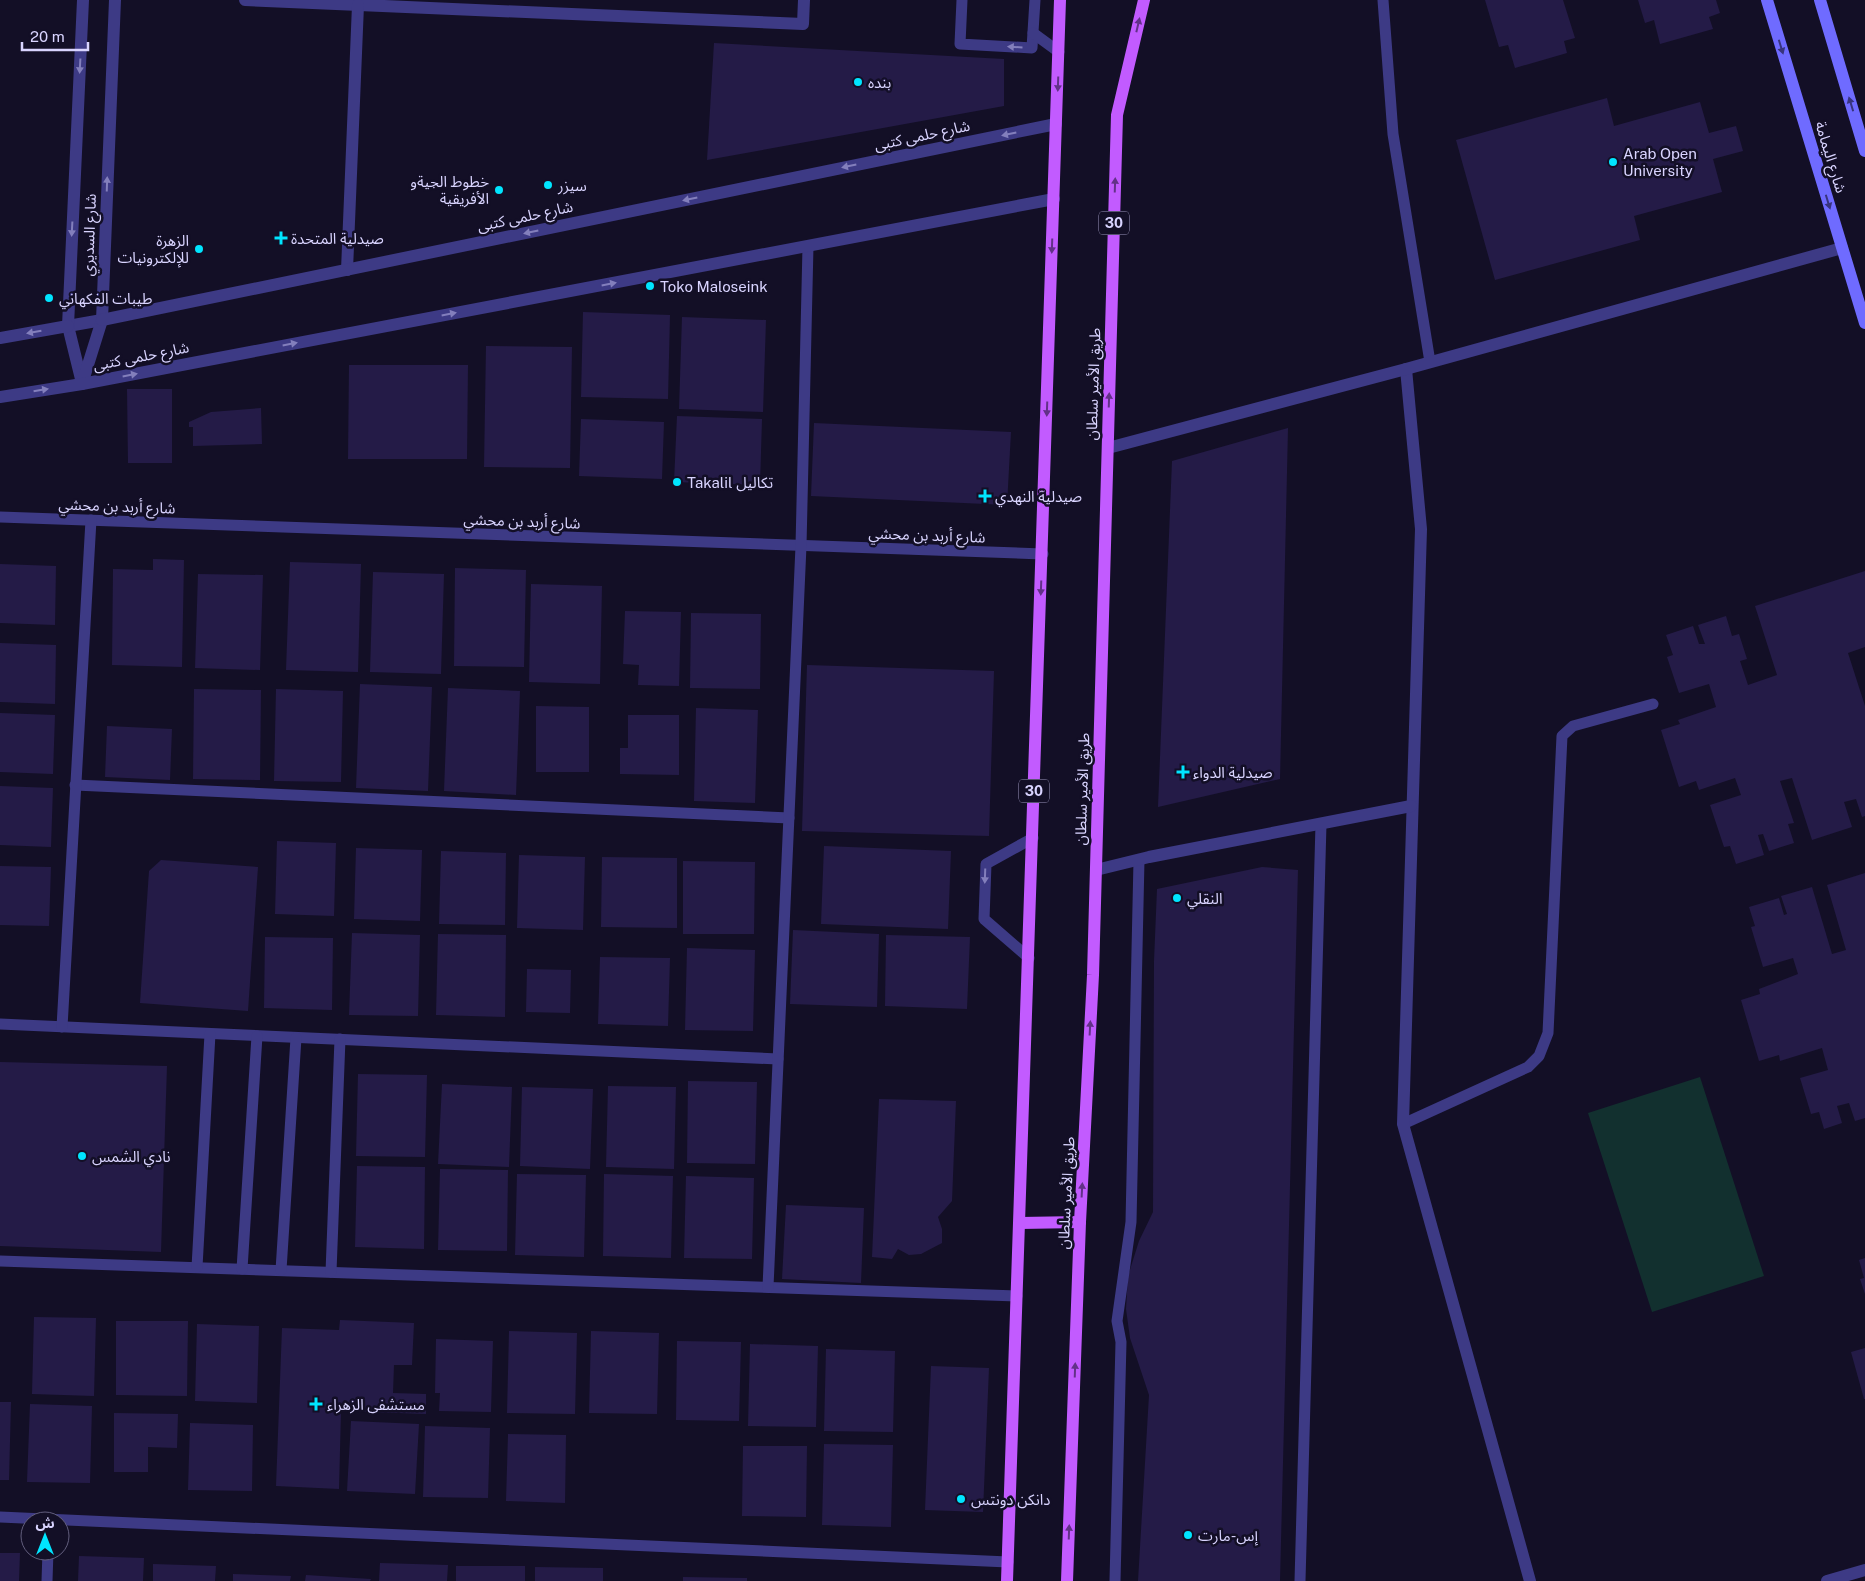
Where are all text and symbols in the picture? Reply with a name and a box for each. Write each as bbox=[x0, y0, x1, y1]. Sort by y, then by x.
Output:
one-way arrow bbox=[1134, 17, 1142, 32]
scale bar bbox=[22, 20, 89, 52]
text: 20 m bbox=[30, 28, 65, 45]
one-way arrow bbox=[1777, 39, 1785, 54]
one-way arrow bbox=[1006, 43, 1022, 51]
one-way arrow bbox=[75, 58, 83, 74]
place label: بنده bbox=[868, 74, 891, 91]
marker: بنده bbox=[852, 76, 864, 88]
one-way arrow bbox=[1053, 76, 1061, 92]
one-way arrow bbox=[1847, 96, 1855, 111]
street label: شارع حلمى كتبى bbox=[873, 116, 973, 157]
street label: شارع اليمامة bbox=[1808, 119, 1850, 196]
one-way arrow bbox=[1001, 130, 1016, 138]
place label: Arab Open University bbox=[1623, 145, 1697, 179]
marker: Arab Open University bbox=[1607, 156, 1619, 168]
one-way arrow bbox=[841, 163, 857, 171]
place label: خطوط الجيةو الأفريقية bbox=[410, 173, 489, 208]
one-way arrow bbox=[104, 175, 112, 191]
place label: سيزر bbox=[557, 177, 587, 195]
one-way arrow bbox=[1112, 177, 1120, 193]
marker: سيزر bbox=[542, 179, 554, 191]
marker: خطوط الجيةو الأفريقية bbox=[493, 184, 505, 196]
street label: شارع السديري bbox=[79, 193, 103, 277]
one-way arrow bbox=[683, 195, 698, 203]
one-way arrow bbox=[1824, 195, 1832, 210]
street label: شارع حلمى كتبى bbox=[476, 197, 576, 238]
road number: 30 bbox=[1099, 212, 1129, 234]
one-way arrow bbox=[68, 221, 76, 237]
one-way arrow bbox=[523, 228, 539, 236]
place label: صيدلية المتحدة bbox=[291, 230, 384, 247]
place label: الزهرة للإلكترونيات bbox=[117, 232, 189, 268]
marker: صيدلية المتحدة bbox=[275, 232, 287, 244]
one-way arrow bbox=[1048, 238, 1056, 254]
marker: الزهرة للإلكترونيات bbox=[193, 243, 205, 255]
place label: Toko Maloseink bbox=[660, 278, 768, 295]
one-way arrow bbox=[601, 280, 617, 288]
marker: Toko Maloseink bbox=[644, 280, 656, 292]
place label: طيبات الفكهاني bbox=[59, 290, 152, 310]
marker: طيبات الفكهاني bbox=[43, 292, 55, 304]
one-way arrow bbox=[442, 310, 457, 318]
street label: طريق الأمير سلطان bbox=[1083, 327, 1105, 441]
one-way arrow bbox=[26, 328, 42, 336]
street label: شارع حلمى كتبى bbox=[92, 338, 191, 378]
one-way arrow bbox=[282, 340, 298, 348]
one-way arrow bbox=[122, 370, 138, 378]
one-way arrow bbox=[33, 386, 49, 394]
one-way arrow bbox=[1105, 391, 1113, 407]
one-way arrow bbox=[1043, 401, 1051, 417]
place label: Takalil تكاليل bbox=[687, 474, 773, 492]
marker: Takalil تكاليل bbox=[671, 476, 683, 488]
place label: صيدلية النهدي bbox=[995, 488, 1082, 508]
marker: صيدلية النهدي bbox=[979, 490, 991, 502]
street label: شارع أربد بن محشي bbox=[58, 495, 176, 521]
street label: شارع أربد بن محشي bbox=[463, 510, 581, 536]
street label: شارع أربد بن محشي bbox=[868, 524, 986, 550]
one-way arrow bbox=[1037, 581, 1045, 597]
street label: طريق الأمير سلطان bbox=[1072, 732, 1094, 846]
place label: صيدلية الدواء bbox=[1193, 764, 1272, 782]
marker: صيدلية الدواء bbox=[1177, 766, 1189, 778]
road number: 30 bbox=[1019, 779, 1049, 802]
one-way arrow bbox=[981, 869, 989, 885]
place label: النقلي bbox=[1187, 890, 1223, 910]
marker: النقلي bbox=[1171, 892, 1183, 904]
one-way arrow bbox=[1086, 1019, 1094, 1035]
street label: طريق الأمير سلطان bbox=[1055, 1136, 1079, 1250]
place label: نادي الشمس bbox=[92, 1148, 171, 1168]
marker: نادي الشمس bbox=[76, 1150, 88, 1162]
one-way arrow bbox=[1078, 1182, 1086, 1198]
one-way arrow bbox=[1071, 1362, 1079, 1378]
place label: مستشفى الزهراء bbox=[327, 1396, 425, 1414]
marker: مستشفى الزهراء bbox=[309, 1397, 323, 1411]
place label: دانكن دونتس bbox=[971, 1491, 1051, 1509]
marker: دانكن دونتس bbox=[955, 1493, 967, 1505]
north arrow bbox=[20, 1511, 70, 1561]
text: ش bbox=[35, 1515, 55, 1531]
one-way arrow bbox=[1065, 1524, 1073, 1540]
place label: إس-مارت bbox=[1198, 1527, 1259, 1546]
marker: إس-مارت bbox=[1182, 1529, 1194, 1541]

